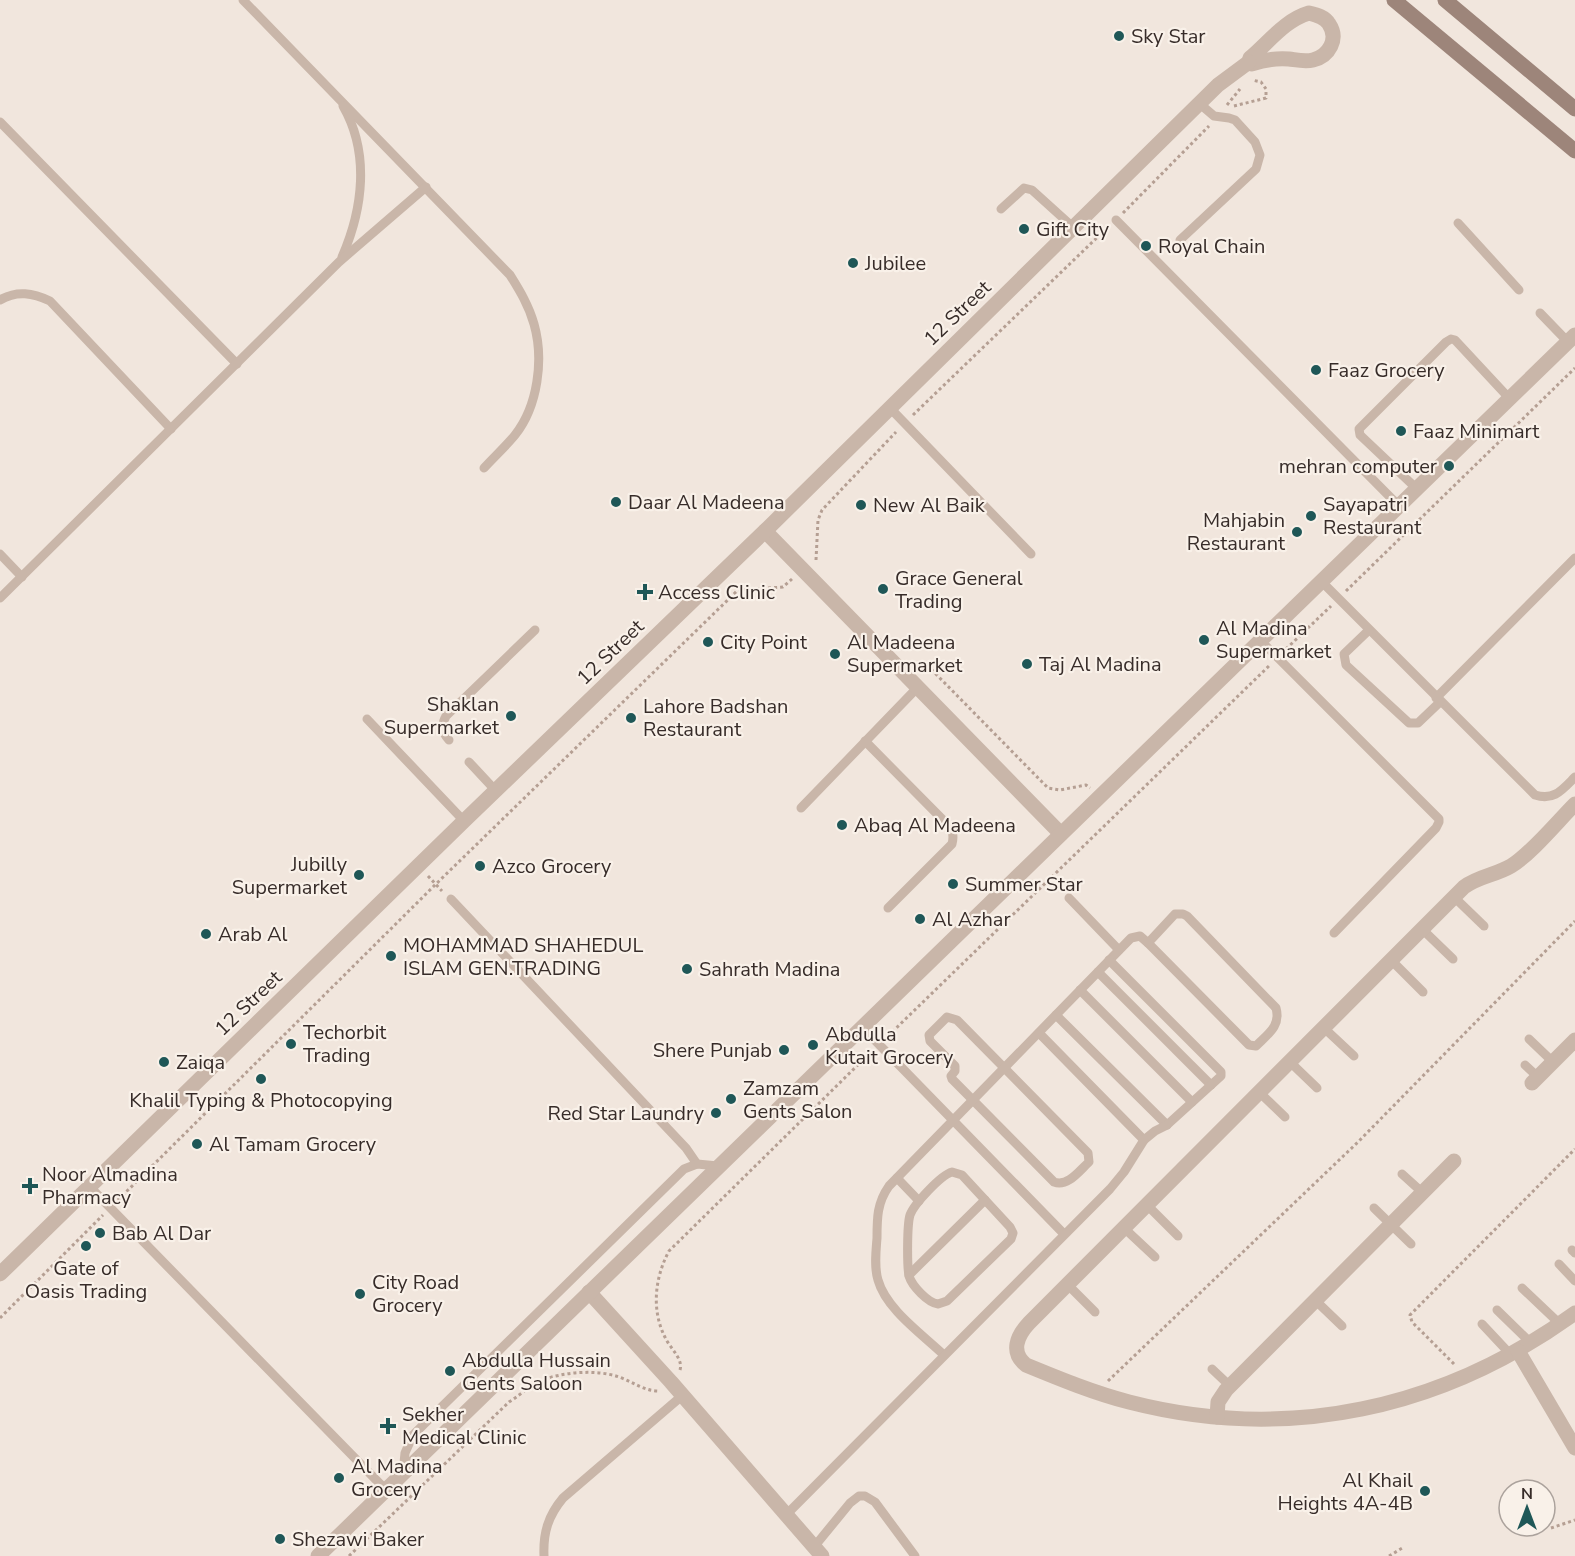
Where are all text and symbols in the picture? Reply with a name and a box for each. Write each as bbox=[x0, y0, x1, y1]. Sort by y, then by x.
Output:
place label: Sky Star bbox=[1131, 23, 1205, 50]
marker: Sky Star bbox=[1112, 29, 1126, 43]
place label: Gift City bbox=[1036, 216, 1110, 243]
marker: Gift City bbox=[1017, 222, 1031, 236]
place label: Royal Chain bbox=[1158, 233, 1265, 260]
marker: Royal Chain bbox=[1139, 239, 1153, 253]
place label: Jubilee bbox=[864, 250, 926, 277]
marker: Jubilee bbox=[846, 256, 860, 270]
street label: 12 Street bbox=[918, 274, 998, 352]
place label: Faaz Grocery bbox=[1328, 357, 1445, 384]
marker: Faaz Grocery bbox=[1309, 363, 1323, 377]
place label: Faaz Minimart bbox=[1413, 418, 1540, 445]
marker: Faaz Minimart bbox=[1394, 424, 1408, 438]
place label: mehran computer bbox=[1279, 453, 1437, 480]
marker: mehran computer bbox=[1442, 459, 1456, 473]
place label: Daar Al Madeena bbox=[628, 489, 785, 516]
place label: Sayapatri Restaurant bbox=[1323, 491, 1422, 541]
place label: New Al Baik bbox=[873, 492, 986, 519]
marker: Daar Al Madeena bbox=[609, 495, 623, 509]
marker: New Al Baik bbox=[854, 498, 868, 512]
place label: Mahjabin Restaurant bbox=[1187, 507, 1286, 557]
marker: Sayapatri Restaurant bbox=[1304, 509, 1318, 523]
marker: Mahjabin Restaurant bbox=[1290, 525, 1304, 539]
place label: Grace General Trading bbox=[895, 565, 1023, 615]
place label: Access Clinic bbox=[658, 579, 775, 606]
marker: Grace General Trading bbox=[876, 582, 890, 596]
marker: Access Clinic bbox=[636, 583, 654, 601]
street label: 12 Street bbox=[571, 613, 651, 691]
place label: Al Madina Supermarket bbox=[1216, 615, 1332, 665]
place label: City Point bbox=[720, 629, 808, 656]
place label: Al Madeena Supermarket bbox=[847, 629, 963, 679]
marker: Al Madina Supermarket bbox=[1197, 633, 1211, 647]
marker: City Point bbox=[701, 635, 715, 649]
marker: Al Madeena Supermarket bbox=[828, 647, 842, 661]
place label: Taj Al Madina bbox=[1039, 651, 1162, 678]
marker: Taj Al Madina bbox=[1020, 657, 1034, 671]
place label: Shaklan Supermarket bbox=[384, 691, 500, 741]
place label: Lahore Badshan Restaurant bbox=[643, 693, 788, 743]
marker: Shaklan Supermarket bbox=[504, 709, 518, 723]
marker: Lahore Badshan Restaurant bbox=[624, 711, 638, 725]
place label: Abaq Al Madeena bbox=[854, 812, 1016, 839]
marker: Abaq Al Madeena bbox=[835, 818, 849, 832]
place label: Jubilly Supermarket bbox=[232, 851, 348, 901]
place label: Azco Grocery bbox=[492, 853, 612, 880]
marker: Azco Grocery bbox=[473, 859, 487, 873]
marker: Jubilly Supermarket bbox=[352, 868, 366, 882]
place label: Summer Star bbox=[965, 871, 1083, 898]
marker: Summer Star bbox=[946, 877, 960, 891]
place label: Al Azhar bbox=[932, 906, 1011, 933]
marker: Al Azhar bbox=[913, 912, 927, 926]
place label: Arab Al bbox=[218, 921, 288, 948]
marker: Arab Al bbox=[199, 927, 213, 941]
place label: MOHAMMAD SHAHEDUL ISLAM GEN.TRADING bbox=[403, 932, 643, 982]
marker: MOHAMMAD SHAHEDUL ISLAM GEN.TRADING bbox=[384, 949, 398, 963]
place label: Sahrath Madina bbox=[699, 956, 840, 983]
marker: Sahrath Madina bbox=[680, 962, 694, 976]
street label: 12 Street bbox=[209, 964, 289, 1042]
place label: Techorbit Trading bbox=[303, 1019, 387, 1069]
place label: Abdulla Kutait Grocery bbox=[825, 1021, 954, 1071]
marker: Techorbit Trading bbox=[284, 1037, 298, 1051]
place label: Shere Punjab bbox=[653, 1037, 772, 1064]
marker: Abdulla Kutait Grocery bbox=[806, 1038, 820, 1052]
marker: Shere Punjab bbox=[777, 1043, 791, 1057]
place label: Zaiqa bbox=[176, 1049, 225, 1076]
marker: Zaiqa bbox=[157, 1055, 171, 1069]
marker: Khalil Typing & Photocopying bbox=[254, 1072, 268, 1086]
place label: Zamzam Gents Salon bbox=[743, 1075, 852, 1125]
place label: Khalil Typing & Photocopying bbox=[129, 1087, 393, 1114]
marker: Zamzam Gents Salon bbox=[724, 1092, 738, 1106]
place label: Red Star Laundry bbox=[548, 1100, 705, 1127]
marker: Red Star Laundry bbox=[709, 1106, 723, 1120]
place label: Al Tamam Grocery bbox=[209, 1131, 377, 1158]
marker: Al Tamam Grocery bbox=[190, 1137, 204, 1151]
place label: Noor Almadina Pharmacy bbox=[42, 1161, 178, 1211]
marker: Noor Almadina Pharmacy bbox=[23, 1179, 37, 1193]
place label: Bab Al Dar bbox=[112, 1220, 211, 1247]
marker: Bab Al Dar bbox=[93, 1226, 107, 1240]
marker: Gate of Oasis Trading bbox=[79, 1239, 93, 1253]
place label: Gate of Oasis Trading bbox=[25, 1255, 147, 1305]
place label: City Road Grocery bbox=[372, 1269, 459, 1319]
marker: City Road Grocery bbox=[353, 1287, 367, 1301]
place label: Abdulla Hussain Gents Saloon bbox=[462, 1347, 611, 1397]
marker: Abdulla Hussain Gents Saloon bbox=[443, 1364, 457, 1378]
place label: Sekher Medical Clinic bbox=[402, 1401, 526, 1451]
marker: Sekher Medical Clinic bbox=[379, 1417, 397, 1435]
place label: Al Madina Grocery bbox=[351, 1453, 443, 1503]
place label: Al Khail Heights 4A-4B bbox=[1277, 1467, 1413, 1517]
marker: Al Madina Grocery bbox=[332, 1471, 346, 1485]
north arrow bbox=[1497, 1478, 1557, 1538]
text: N bbox=[1521, 1483, 1533, 1505]
marker: Al Khail Heights 4A-4B bbox=[1418, 1484, 1432, 1498]
place label: Shezawi Baker bbox=[292, 1526, 424, 1553]
marker: Shezawi Baker bbox=[273, 1532, 287, 1546]

